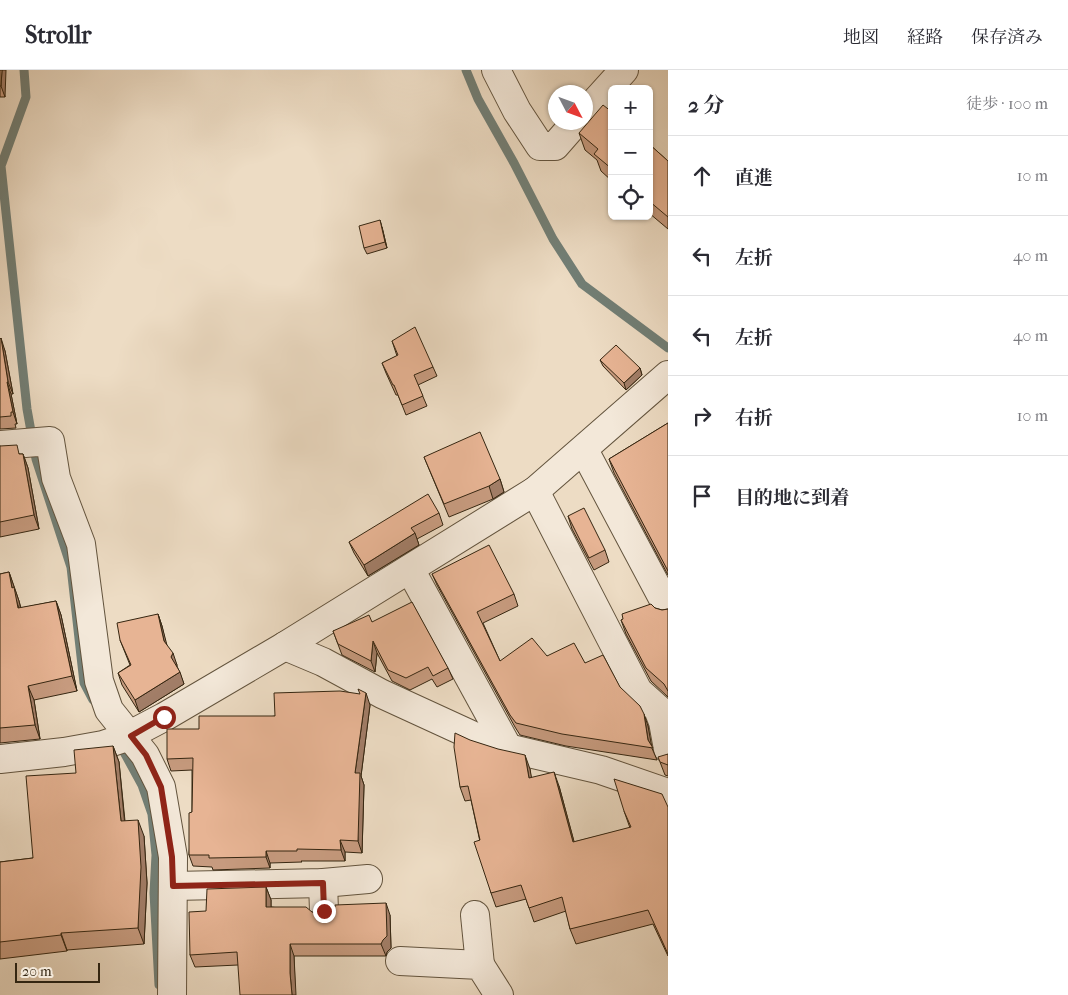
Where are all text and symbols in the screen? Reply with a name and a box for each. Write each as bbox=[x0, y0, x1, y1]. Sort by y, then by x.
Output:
text: Strollr bbox=[25, 21, 92, 49]
text: 地図 bbox=[843, 27, 879, 48]
text: 経路 bbox=[907, 27, 943, 48]
text: 保存済み bbox=[971, 27, 1043, 48]
north arrow bbox=[548, 85, 593, 130]
map controls bbox=[608, 85, 653, 220]
button: + bbox=[608, 85, 653, 130]
text: 2 分 bbox=[688, 93, 724, 117]
text: 徒歩 · 100 m bbox=[966, 94, 1048, 113]
button: − bbox=[608, 130, 653, 175]
icon: ahead bbox=[688, 162, 716, 190]
text: 10 m bbox=[1017, 166, 1048, 185]
text: 直進 bbox=[735, 167, 773, 189]
button: locate bbox=[608, 175, 653, 220]
icon: left bbox=[688, 242, 716, 270]
text: 40 m bbox=[1013, 246, 1048, 265]
text: 左折 bbox=[735, 247, 773, 269]
icon: left bbox=[688, 322, 716, 350]
text: 40 m bbox=[1013, 326, 1048, 345]
text: 左折 bbox=[735, 327, 773, 349]
icon: right bbox=[688, 402, 716, 430]
text: 10 m bbox=[1017, 406, 1048, 425]
text: 右折 bbox=[735, 407, 773, 429]
icon: arrive bbox=[688, 482, 716, 510]
text: 目的地に到着 bbox=[735, 487, 849, 509]
route start bbox=[153, 706, 176, 729]
route end bbox=[313, 900, 336, 923]
scale bar bbox=[15, 960, 100, 983]
text: 20 m bbox=[22, 963, 52, 980]

